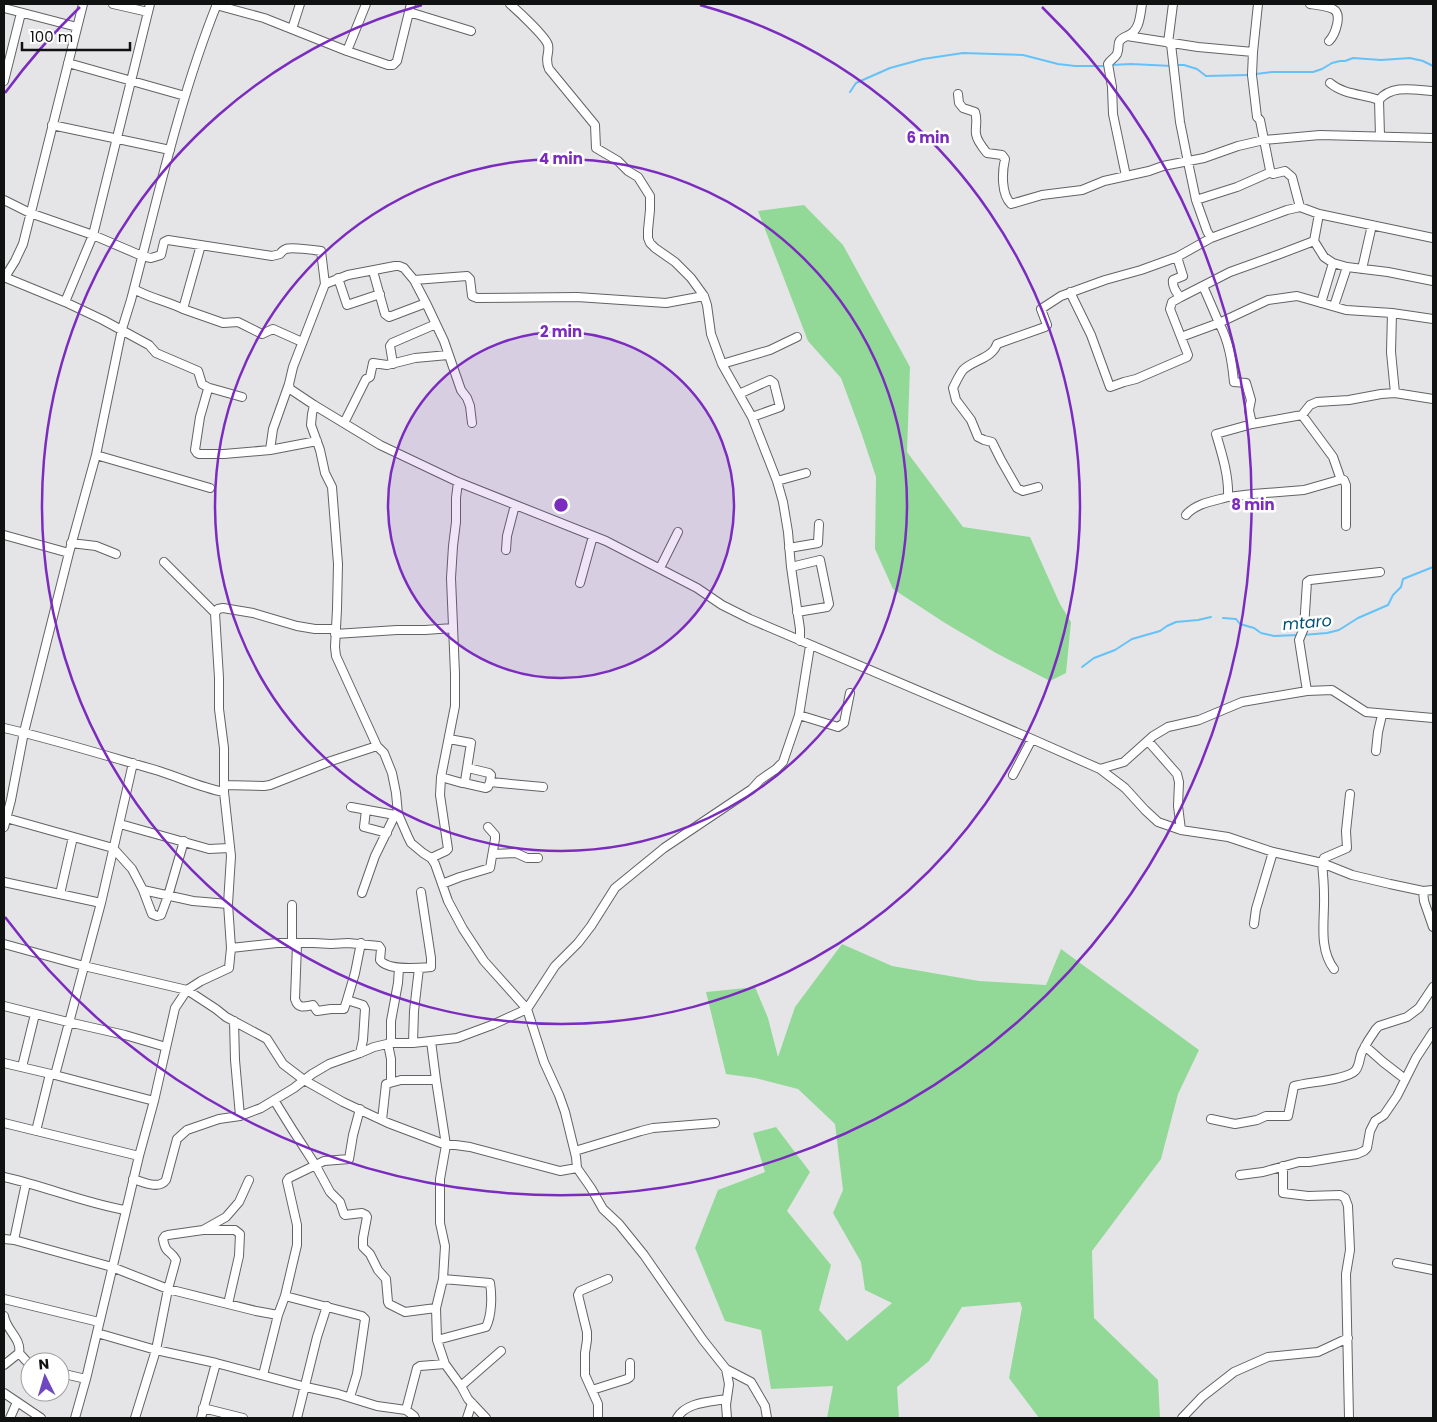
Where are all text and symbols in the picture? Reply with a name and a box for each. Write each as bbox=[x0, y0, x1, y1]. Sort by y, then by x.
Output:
scale bar bbox=[22, 20, 130, 52]
text: 100 m bbox=[30, 26, 73, 47]
text: 6 min bbox=[906, 127, 950, 148]
text: 4 min bbox=[539, 148, 583, 169]
text: 2 min bbox=[540, 321, 582, 342]
text: 8 min bbox=[1231, 494, 1275, 515]
centre of rings bbox=[552, 496, 570, 514]
water label: mtaro bbox=[1281, 609, 1333, 636]
north arrow bbox=[20, 1352, 70, 1402]
text: N bbox=[38, 1354, 50, 1374]

